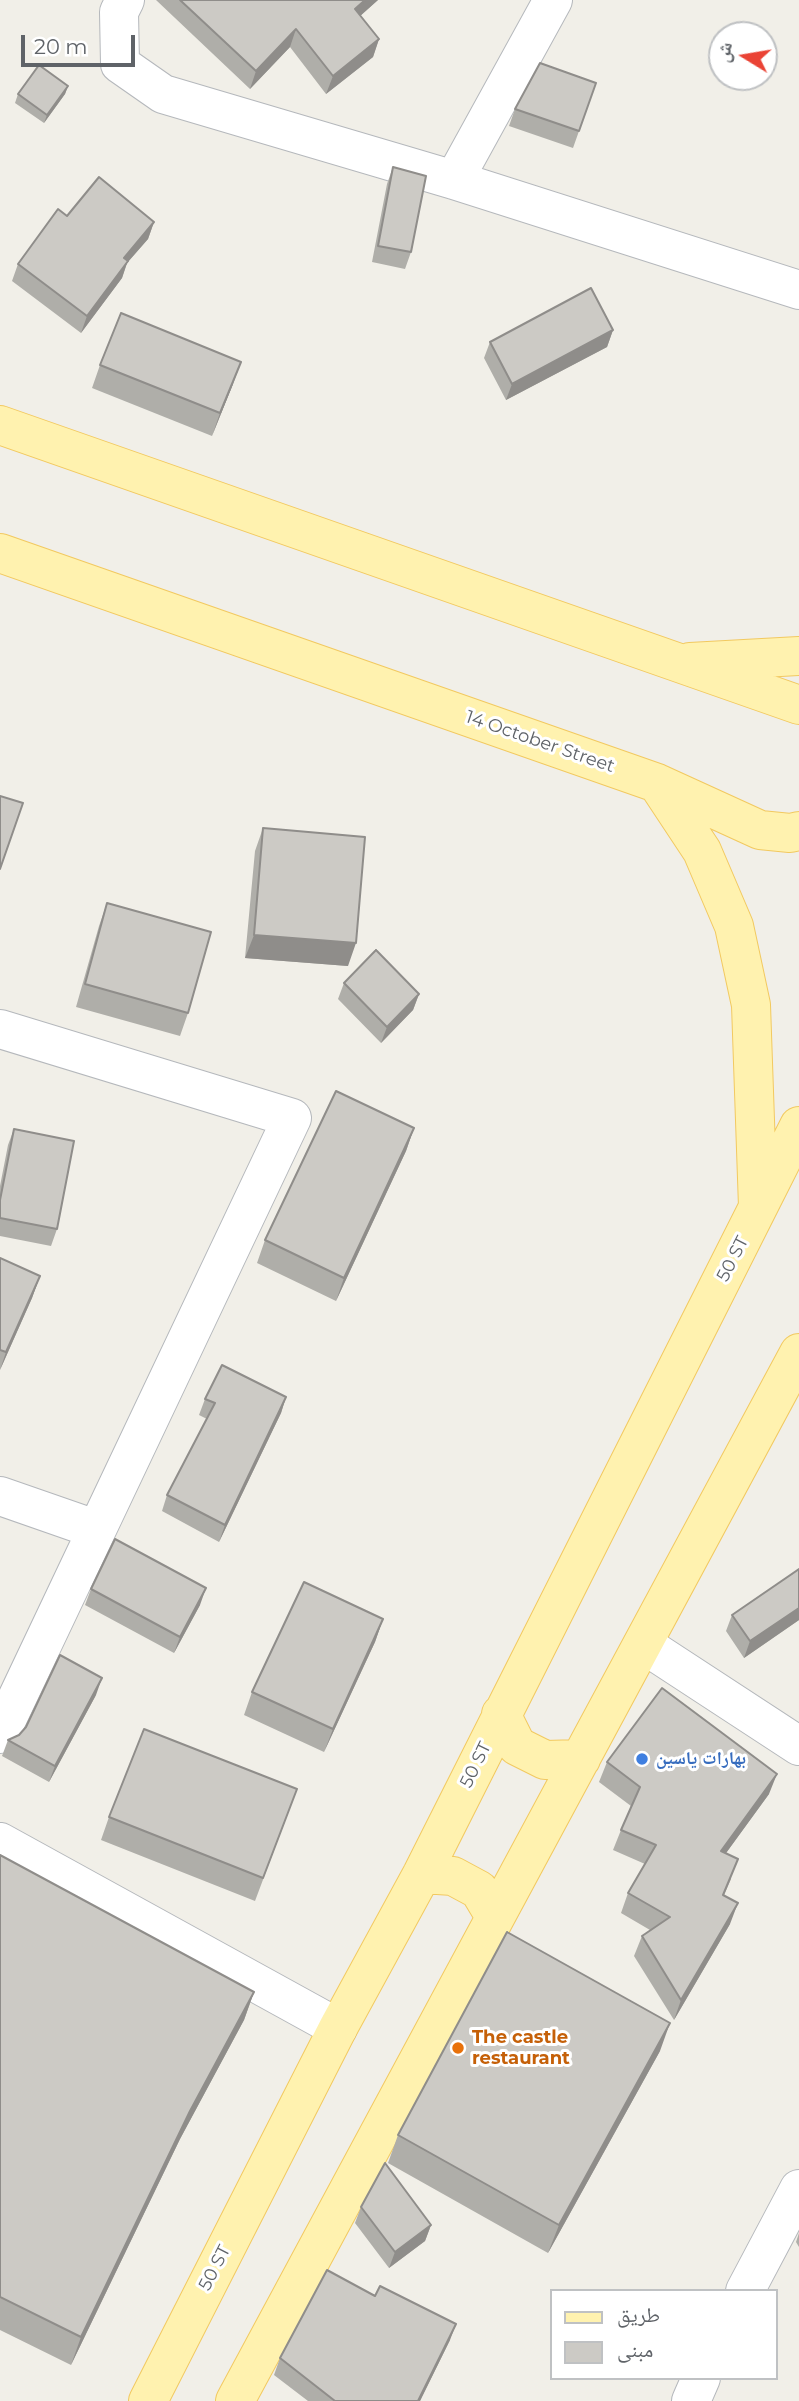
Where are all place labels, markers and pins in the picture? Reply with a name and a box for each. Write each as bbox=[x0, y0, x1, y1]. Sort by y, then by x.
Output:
place label: بهارات ياسين bbox=[656, 1748, 746, 1770]
marker: بهارات ياسين bbox=[634, 1751, 650, 1767]
place label: The castle restaurant bbox=[472, 2027, 570, 2070]
marker: The castle restaurant bbox=[450, 2040, 466, 2056]

